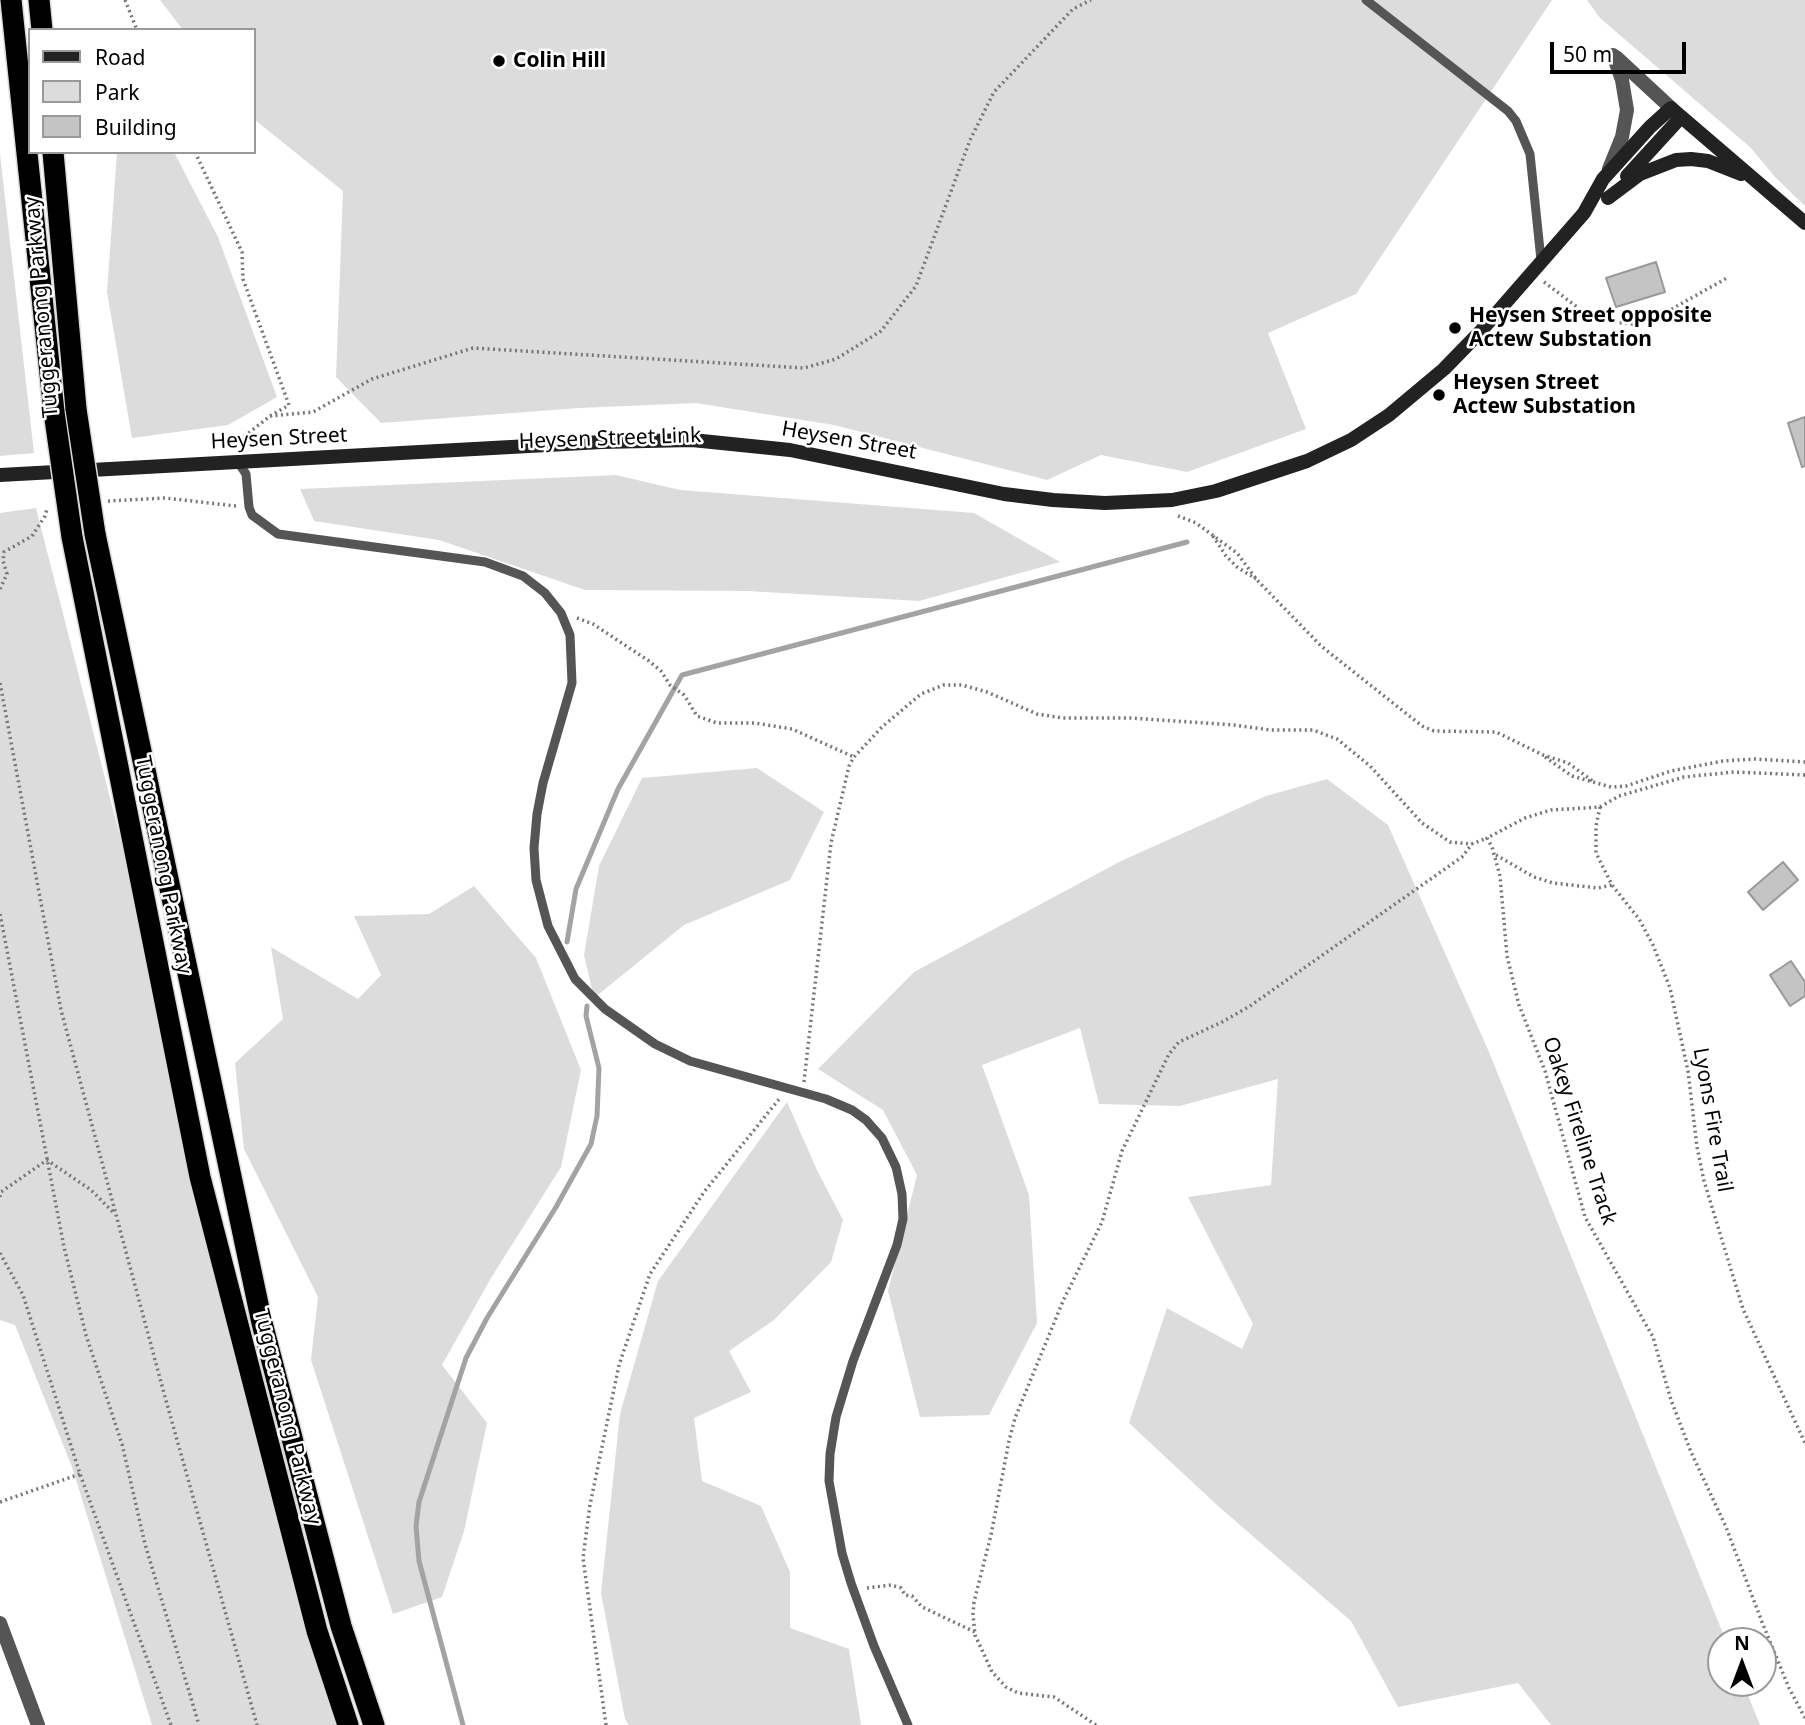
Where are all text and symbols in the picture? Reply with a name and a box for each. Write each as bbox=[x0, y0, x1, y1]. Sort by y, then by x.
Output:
legend bbox=[28, 28, 256, 154]
scale bar bbox=[1553, 28, 1689, 72]
text: 50 m bbox=[1563, 40, 1612, 68]
text: Road bbox=[95, 43, 145, 71]
place label: Colin Hill bbox=[513, 48, 606, 74]
marker: Colin Hill bbox=[491, 53, 507, 69]
text: Park bbox=[95, 78, 139, 106]
text: Building bbox=[95, 113, 177, 141]
street label: Tuggeranong Parkway bbox=[20, 195, 64, 419]
place label: Heysen Street opposite Actew Substation bbox=[1469, 303, 1712, 353]
marker: Heysen Street opposite Actew Substation bbox=[1447, 320, 1463, 336]
place label: Heysen Street Actew Substation bbox=[1453, 370, 1636, 420]
marker: Heysen Street Actew Substation bbox=[1431, 387, 1447, 403]
street label: Heysen Street bbox=[780, 417, 918, 465]
street label: Heysen Street bbox=[210, 423, 348, 455]
street label: Heysen Street Link bbox=[518, 423, 702, 455]
street label: Tuggeranong Parkway bbox=[129, 754, 197, 976]
street label: Oakey Fireline Track bbox=[1537, 1034, 1621, 1228]
street label: Lyons Fire Trail bbox=[1687, 1046, 1737, 1194]
street label: Tuggeranong Parkway bbox=[248, 1306, 326, 1528]
north arrow bbox=[1707, 1627, 1777, 1697]
text: N bbox=[1734, 1630, 1750, 1656]

